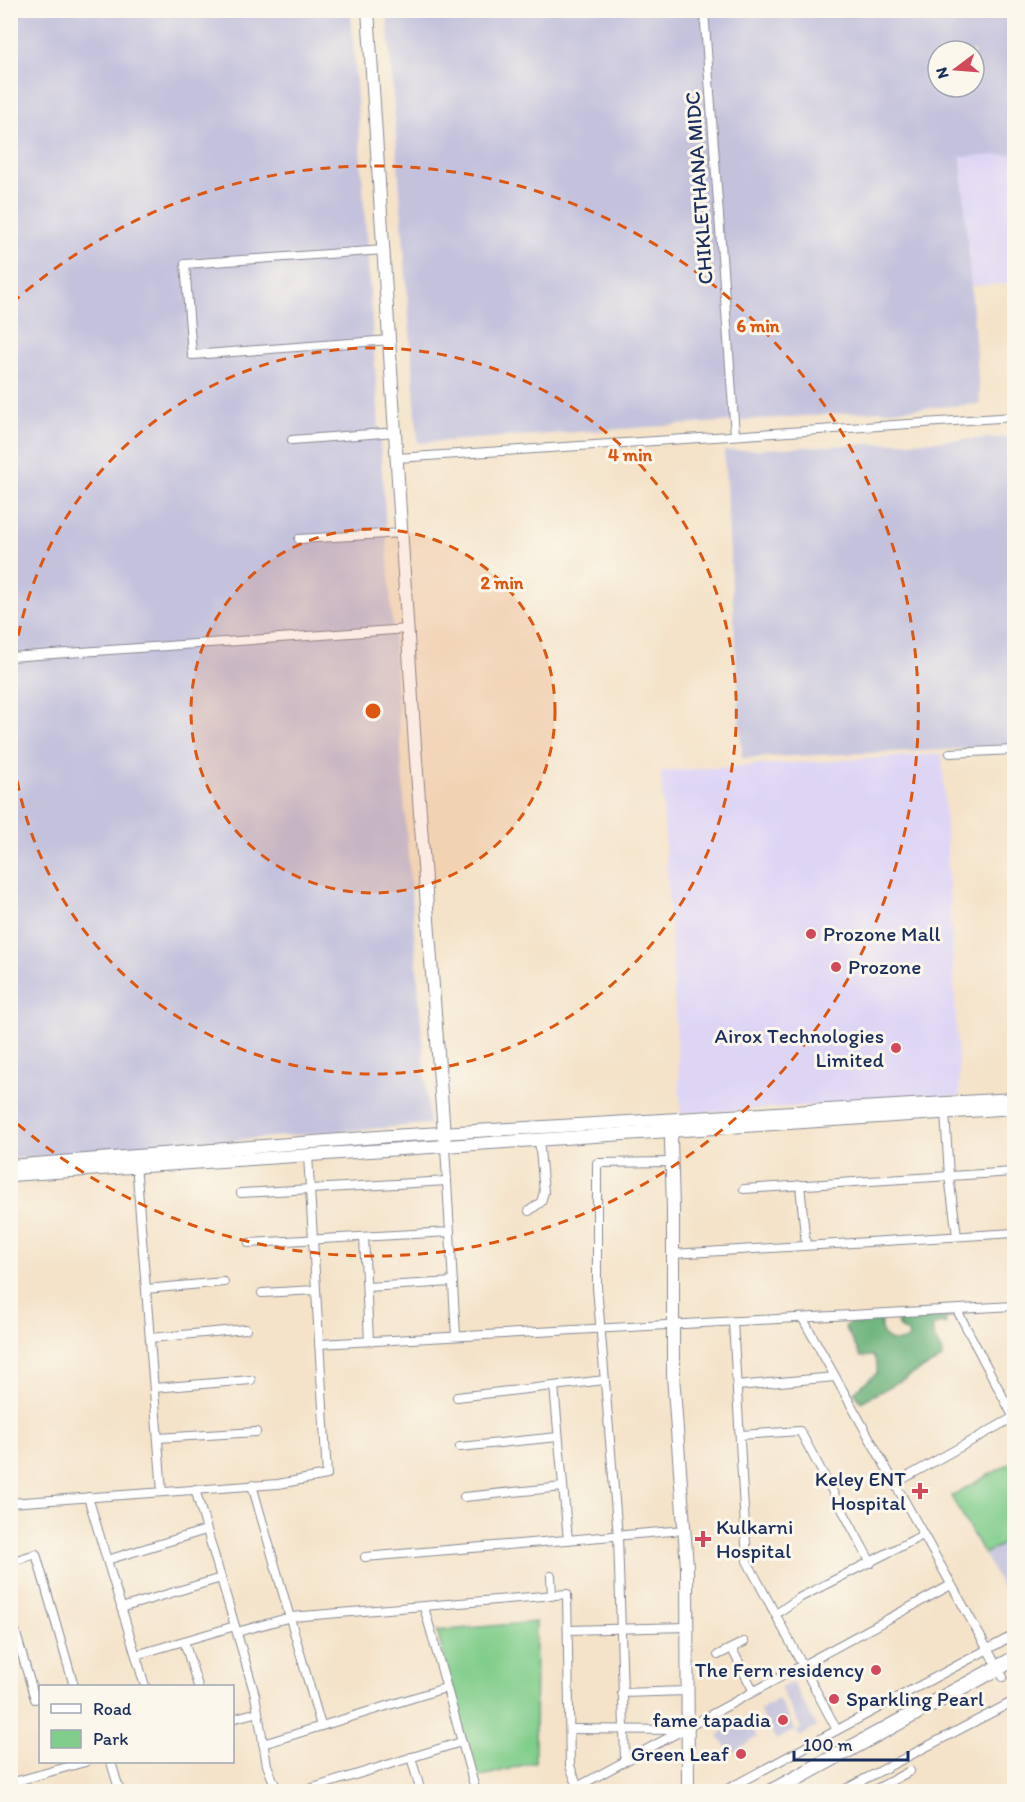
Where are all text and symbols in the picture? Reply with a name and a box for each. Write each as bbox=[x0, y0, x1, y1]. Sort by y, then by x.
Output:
north arrow bbox=[926, 39, 986, 99]
text: N bbox=[931, 65, 953, 81]
street label: CHIKLETHANA MIDC bbox=[679, 91, 718, 285]
text: 6 min bbox=[737, 315, 780, 337]
text: 4 min bbox=[608, 444, 653, 466]
text: 2 min bbox=[481, 572, 524, 594]
centre of rings bbox=[363, 701, 383, 721]
place label: Prozone Mall bbox=[823, 921, 940, 946]
marker: Prozone Mall bbox=[804, 927, 818, 941]
place label: Prozone bbox=[848, 954, 921, 979]
marker: Prozone bbox=[829, 960, 843, 974]
place label: Airox Technologies Limited bbox=[714, 1023, 885, 1072]
marker: Airox Technologies Limited bbox=[889, 1041, 903, 1055]
place label: Keley ENT Hospital bbox=[815, 1466, 906, 1515]
marker: Keley ENT Hospital bbox=[911, 1482, 929, 1500]
place label: Kulkarni Hospital bbox=[716, 1514, 793, 1563]
marker: Kulkarni Hospital bbox=[694, 1530, 712, 1548]
place label: The Fern residency bbox=[695, 1657, 864, 1682]
marker: The Fern residency bbox=[869, 1663, 883, 1677]
legend bbox=[39, 1685, 234, 1763]
place label: Sparkling Pearl bbox=[846, 1686, 984, 1711]
marker: Sparkling Pearl bbox=[827, 1692, 841, 1706]
text: Road bbox=[93, 1698, 132, 1720]
place label: fame tapadia bbox=[653, 1707, 771, 1732]
marker: fame tapadia bbox=[776, 1713, 790, 1727]
scale bar bbox=[794, 1724, 908, 1762]
text: Park bbox=[93, 1728, 128, 1750]
text: 100 m bbox=[803, 1734, 853, 1756]
place label: Green Leaf bbox=[631, 1741, 729, 1766]
marker: Green Leaf bbox=[734, 1747, 748, 1761]

